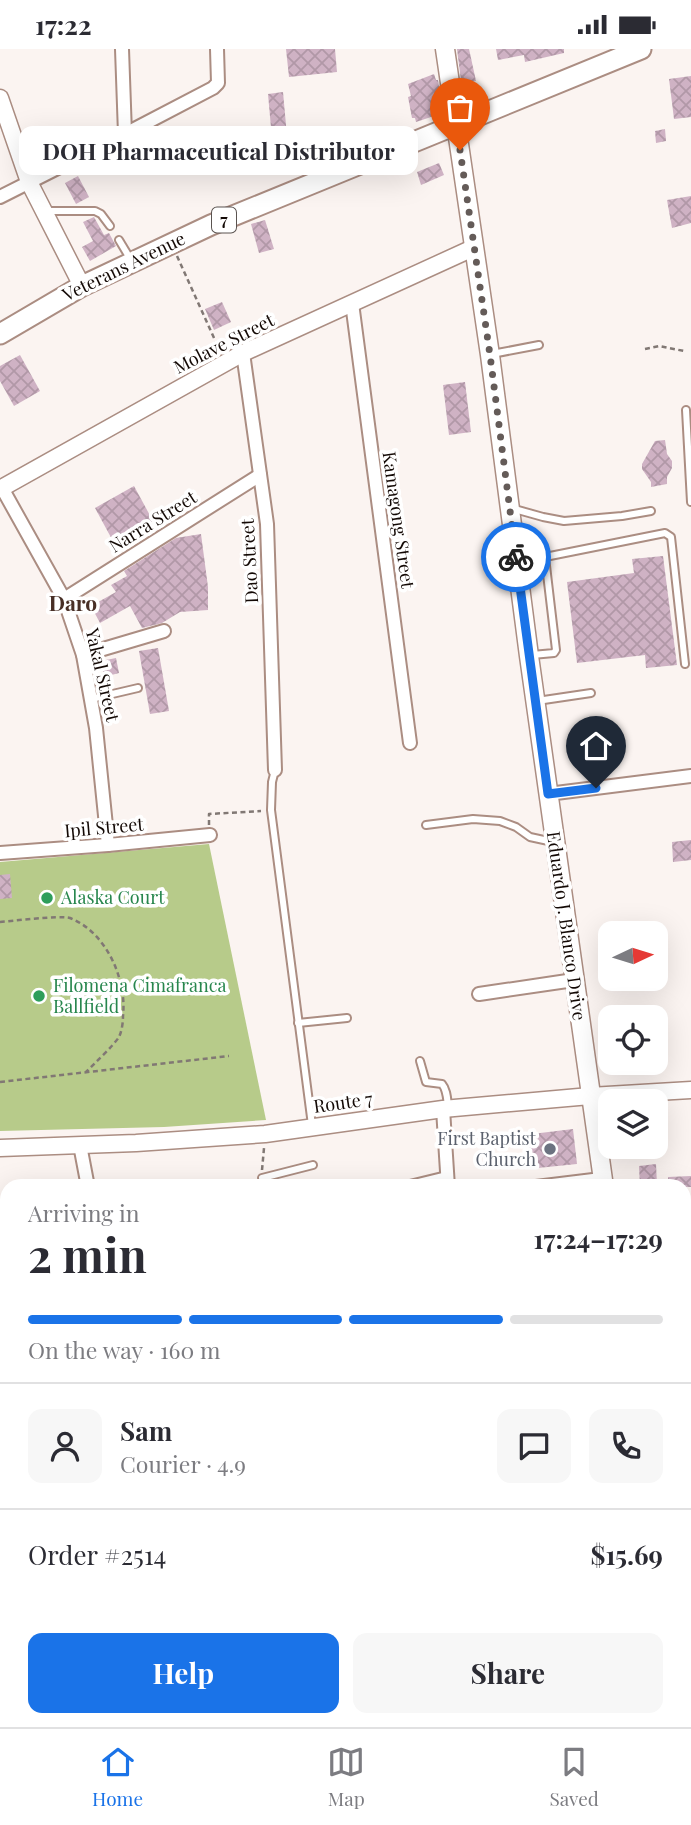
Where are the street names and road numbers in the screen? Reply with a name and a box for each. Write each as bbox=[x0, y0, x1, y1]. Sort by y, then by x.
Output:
road number: 7 bbox=[212, 207, 236, 232]
street label: Veterans Avenue bbox=[57, 226, 189, 307]
street label: Molave Street bbox=[169, 307, 278, 379]
street label: Kamagong Street bbox=[378, 450, 421, 590]
street label: Narra Street bbox=[104, 484, 201, 558]
street label: Dao Street bbox=[235, 518, 263, 604]
street label: Yakal Street bbox=[80, 625, 126, 724]
street label: Ipil Street bbox=[63, 812, 145, 842]
street label: Eduardo J. Blanco Drive bbox=[542, 830, 592, 1022]
street label: Route 7 bbox=[312, 1086, 375, 1118]

